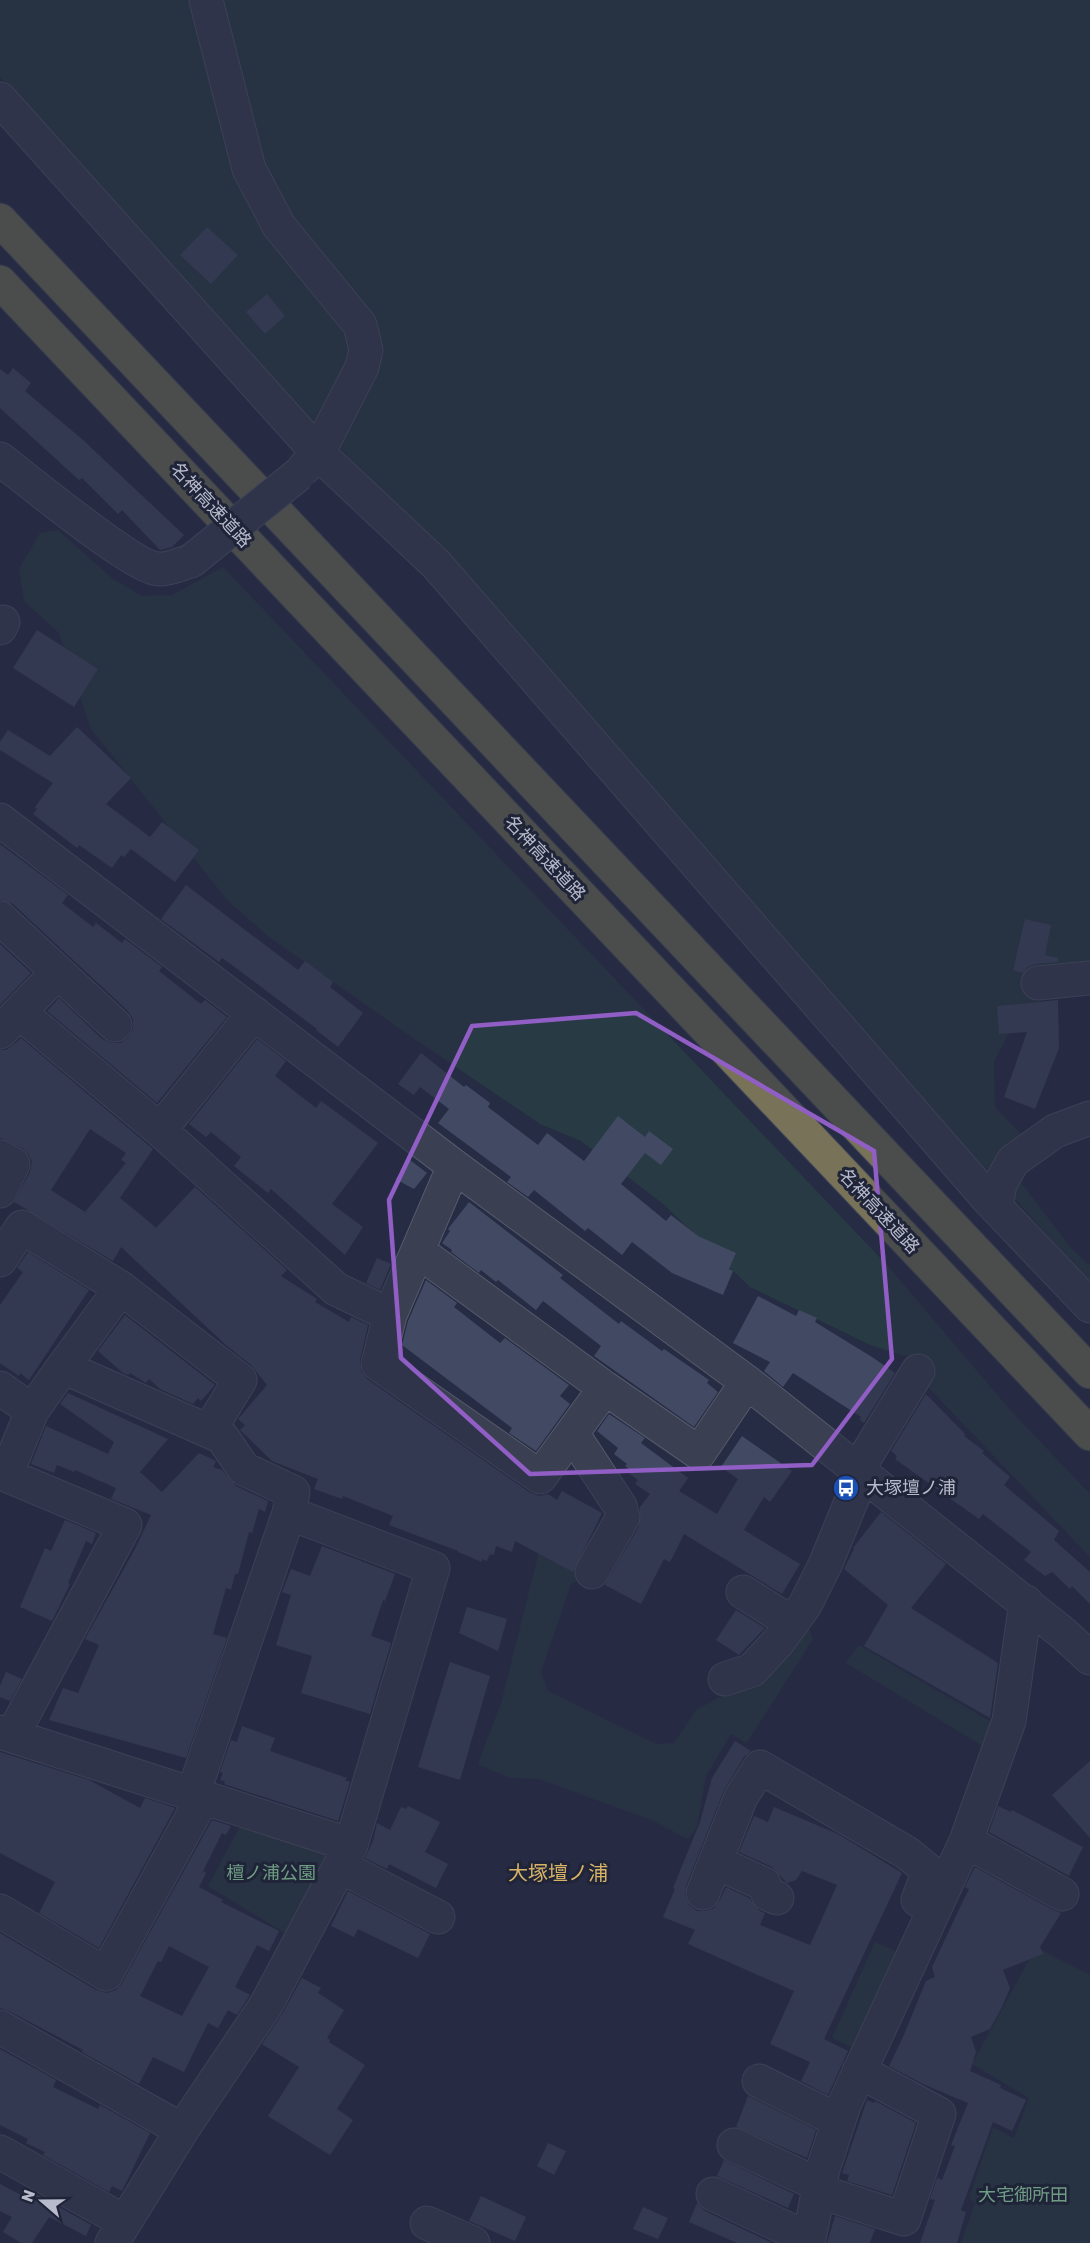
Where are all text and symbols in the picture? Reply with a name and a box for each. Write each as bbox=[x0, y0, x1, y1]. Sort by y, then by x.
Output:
street label: 名神高速道路 bbox=[166, 458, 256, 552]
street label: 名神高速道路 bbox=[500, 811, 590, 905]
street label: 名神高速道路 bbox=[834, 1164, 924, 1258]
bus stop icon: 大塚壇ノ浦 bbox=[831, 1473, 861, 1503]
place label: 大塚壇ノ浦 bbox=[866, 1477, 956, 1499]
district label: 大塚壇ノ浦 bbox=[508, 1861, 608, 1885]
park label: 檀ノ浦公園 bbox=[226, 1862, 316, 1884]
north arrow bbox=[12, 2171, 72, 2231]
park label: 大宅御所田 bbox=[978, 2184, 1068, 2206]
text: N bbox=[17, 2187, 39, 2205]

